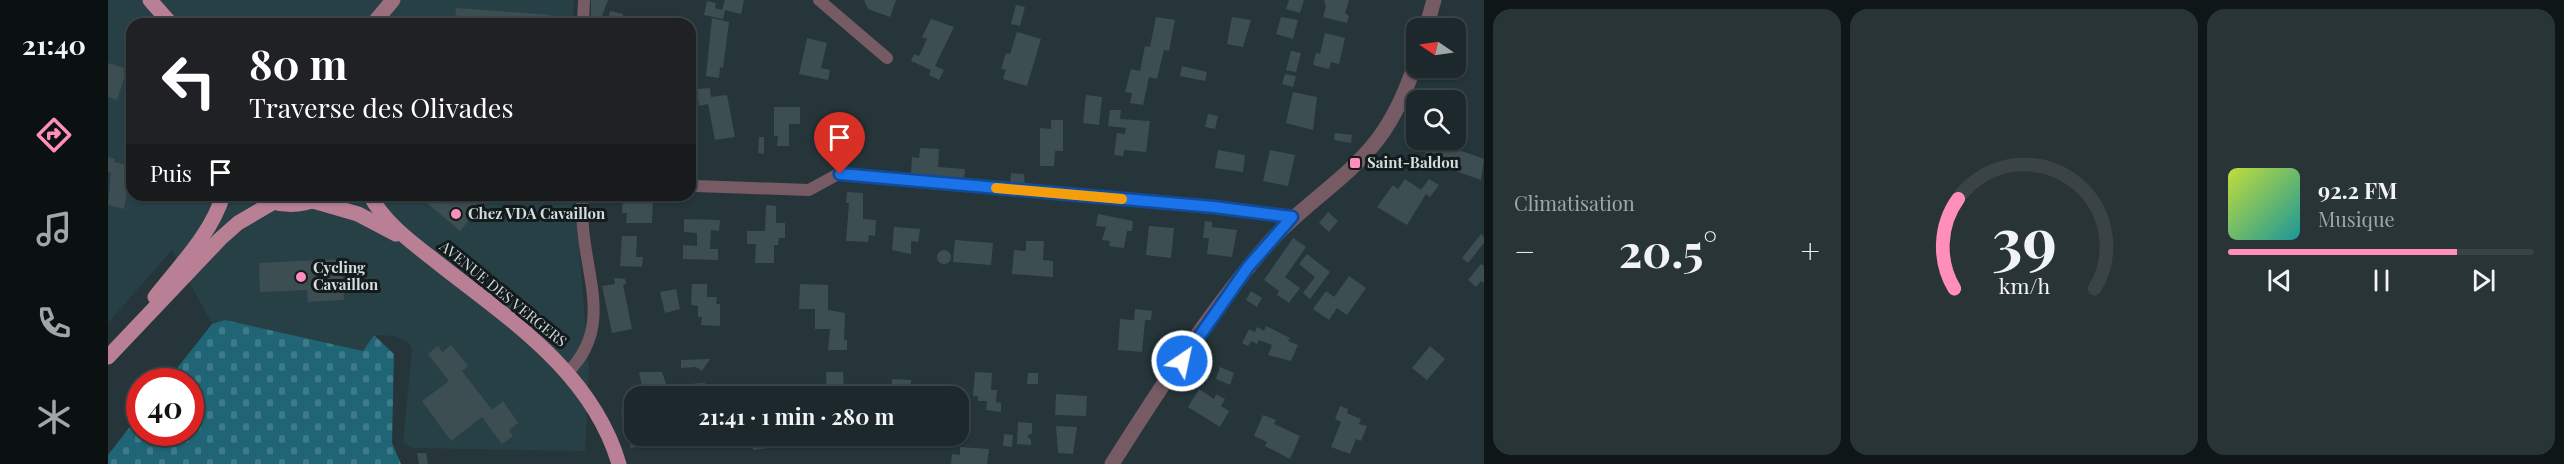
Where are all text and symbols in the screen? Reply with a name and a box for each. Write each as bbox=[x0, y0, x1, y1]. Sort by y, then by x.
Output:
north arrow bbox=[1406, 18, 1466, 78]
map controls bbox=[1406, 18, 1466, 150]
text: 21:40 bbox=[22, 26, 86, 62]
text: 80 m bbox=[249, 35, 347, 91]
icon: left bbox=[150, 42, 228, 120]
text: Traverse des Olivades bbox=[249, 89, 514, 125]
button: search bbox=[1406, 90, 1466, 150]
pin bbox=[814, 112, 865, 174]
icon: directions bbox=[33, 114, 75, 156]
icon: arrive bbox=[823, 121, 856, 154]
place label: Saint-Baldou bbox=[1367, 152, 1459, 172]
icon: arrive bbox=[204, 156, 237, 189]
marker: Saint-Baldou bbox=[1348, 156, 1362, 170]
text: Puis bbox=[150, 158, 192, 188]
text: 92.2 FM bbox=[2318, 175, 2397, 205]
text: Climatisation bbox=[1514, 189, 1635, 216]
text: 39 bbox=[1992, 195, 2056, 279]
place label: Chez VDA Cavaillon bbox=[468, 203, 606, 223]
text: Musique bbox=[2318, 205, 2395, 232]
marker: Chez VDA Cavaillon bbox=[449, 207, 463, 221]
icon: music bbox=[33, 208, 75, 250]
text: 20.5° bbox=[1619, 219, 1717, 279]
text: − bbox=[1514, 228, 1535, 272]
text: + bbox=[1801, 228, 1820, 272]
street label: AVENUE DES VERGERS bbox=[435, 235, 571, 351]
place label: Cycling Cavaillon bbox=[313, 257, 379, 294]
icon: previous bbox=[2263, 264, 2296, 297]
icon: pause bbox=[2365, 264, 2398, 297]
icon: next bbox=[2467, 264, 2500, 297]
marker: Cycling Cavaillon bbox=[294, 270, 308, 284]
text: km/h bbox=[1998, 271, 2050, 299]
icon: phone bbox=[33, 302, 75, 344]
position arrow bbox=[1150, 329, 1214, 393]
speed limit sign: 40 bbox=[126, 368, 204, 446]
icon: climate bbox=[33, 396, 75, 438]
text: 21:41 · 1 min · 280 m bbox=[699, 401, 894, 431]

